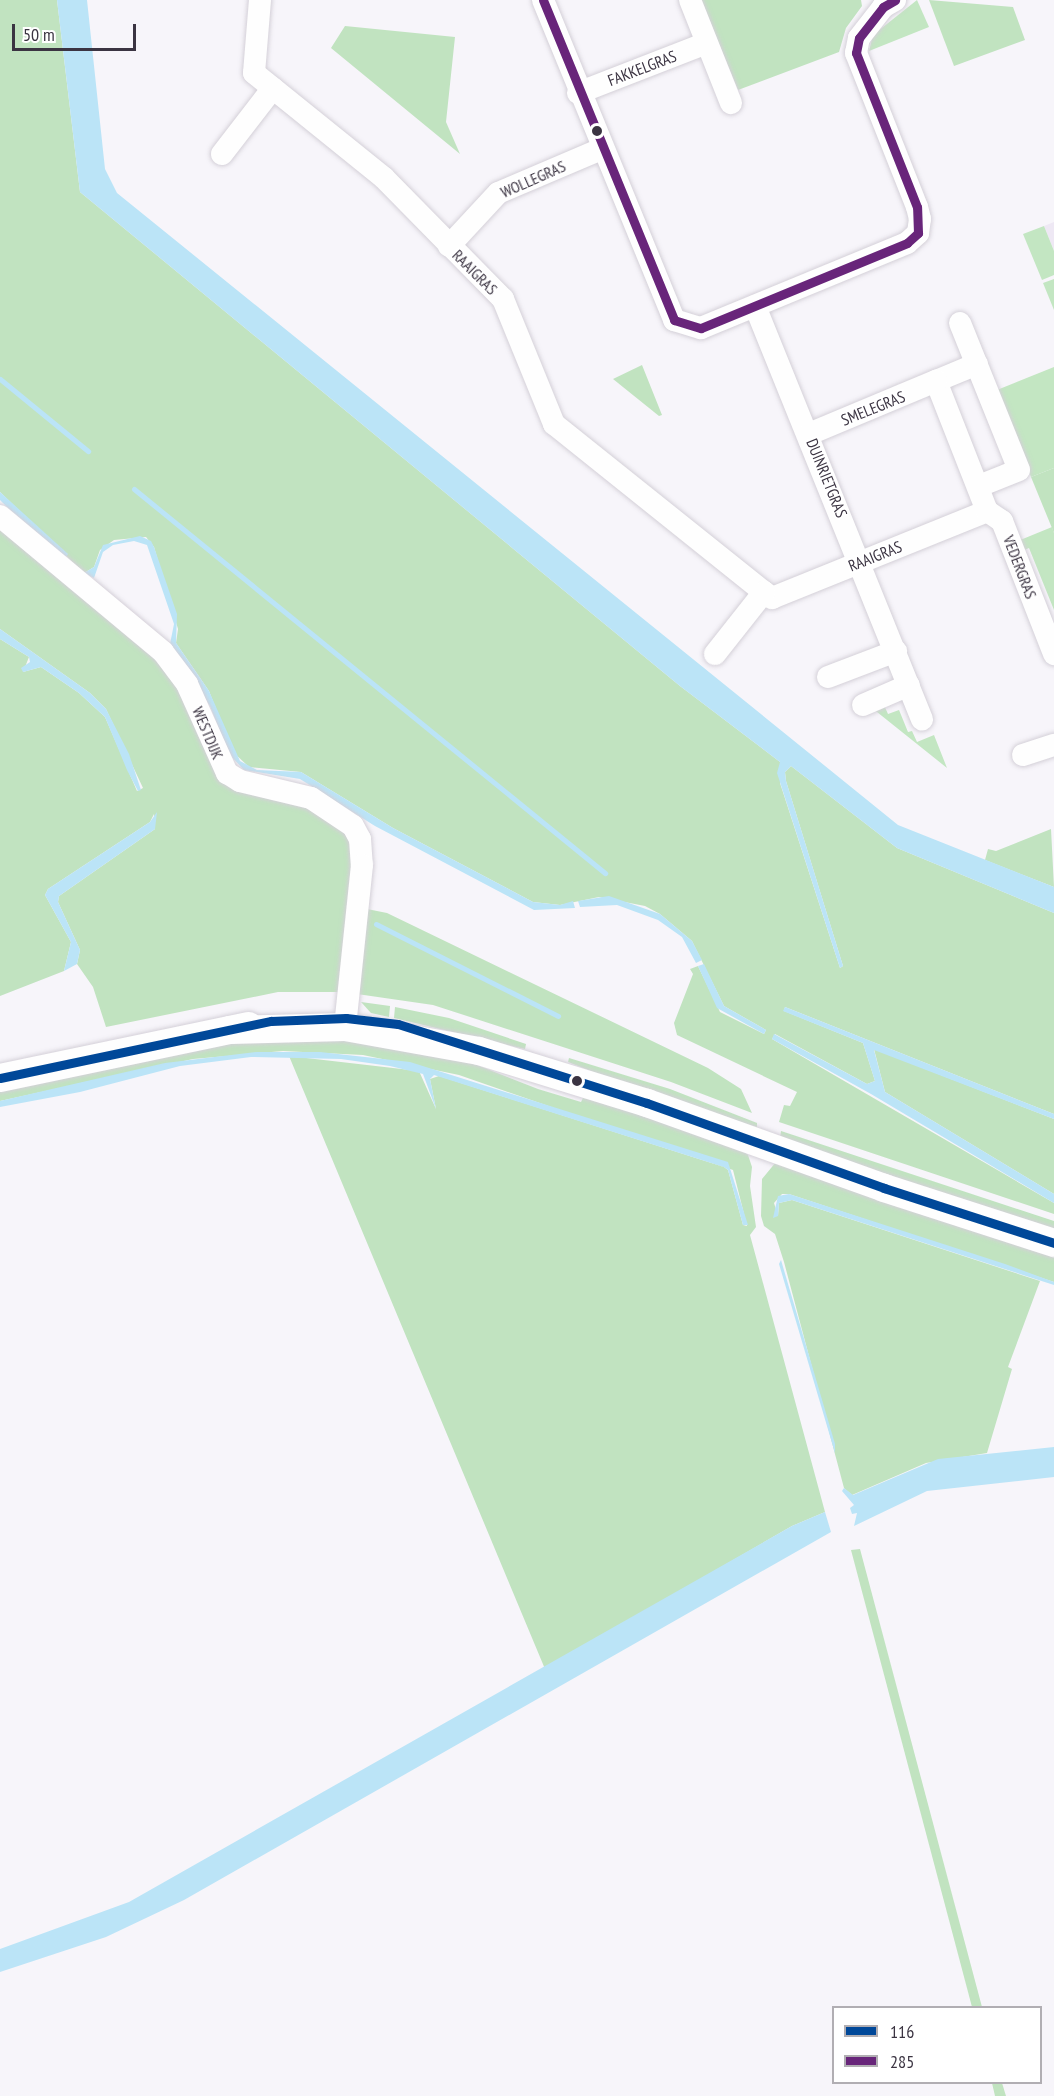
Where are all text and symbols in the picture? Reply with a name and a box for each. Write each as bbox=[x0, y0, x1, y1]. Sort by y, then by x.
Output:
scale bar bbox=[15, 12, 140, 50]
text: 50 m bbox=[23, 23, 55, 46]
street label: FAKKELGRAS bbox=[605, 46, 679, 90]
unlabelled marker bbox=[591, 125, 603, 137]
street label: WOLLEGRAS bbox=[498, 156, 568, 202]
street label: RAAIGRAS bbox=[448, 245, 502, 299]
street label: SMELEGRAS bbox=[838, 387, 908, 429]
street label: DUINRIETGRAS bbox=[802, 436, 852, 520]
street label: VEDERGRAS bbox=[999, 533, 1041, 601]
street label: RAAIGRAS bbox=[846, 537, 904, 575]
street label: WESTDIJK bbox=[188, 704, 228, 762]
unlabelled marker bbox=[571, 1075, 583, 1087]
legend bbox=[832, 2006, 1042, 2084]
text: 116 bbox=[890, 2020, 914, 2043]
text: 285 bbox=[890, 2050, 914, 2073]

